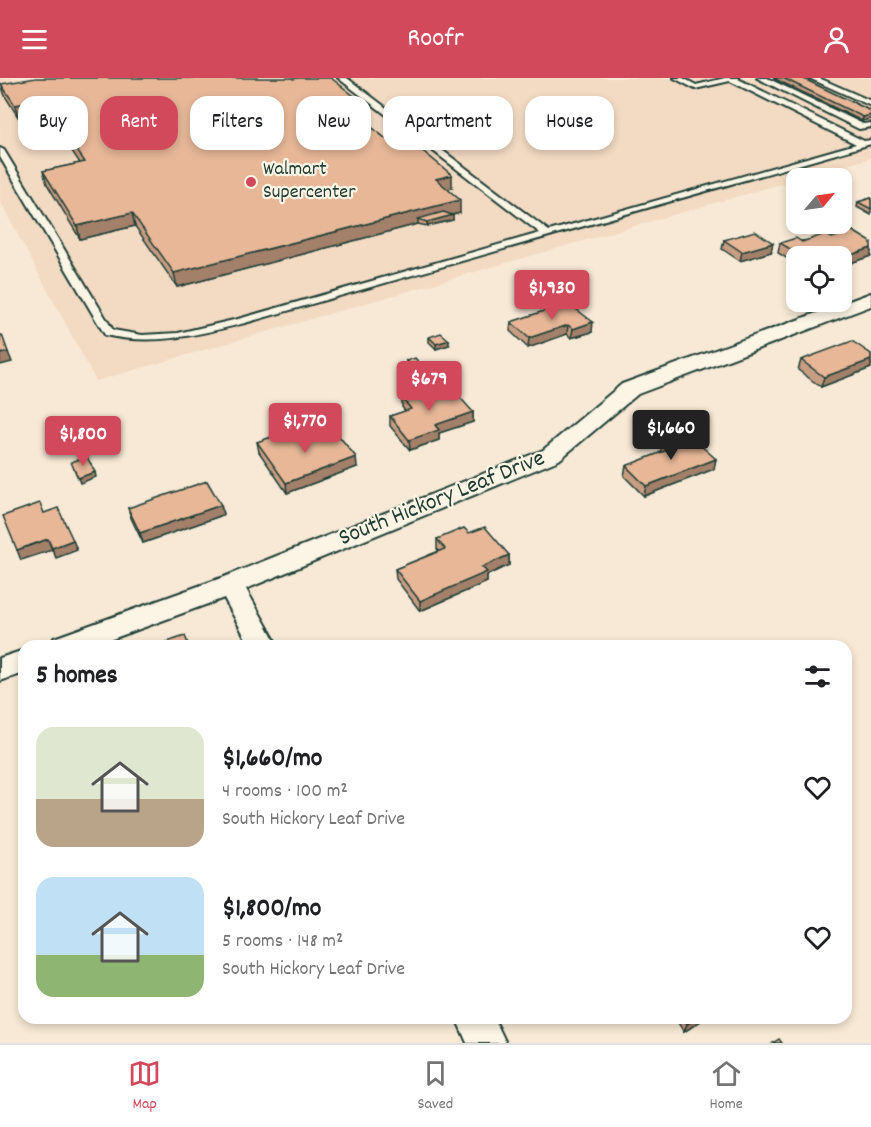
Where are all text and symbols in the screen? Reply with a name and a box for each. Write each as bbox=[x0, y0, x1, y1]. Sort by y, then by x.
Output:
text: Roofr bbox=[407, 20, 464, 59]
icon: menu bbox=[18, 23, 51, 56]
icon: person bbox=[820, 23, 853, 56]
chip: Buy bbox=[18, 96, 88, 150]
chip: Rent bbox=[100, 96, 178, 150]
chip: Filters bbox=[190, 96, 284, 150]
chip: New bbox=[296, 96, 371, 150]
chip: Apartment bbox=[383, 96, 513, 150]
chip: House bbox=[525, 96, 614, 150]
place label: Walmart Supercenter bbox=[263, 156, 356, 207]
north arrow bbox=[786, 168, 852, 234]
map controls bbox=[786, 168, 852, 312]
marker: Walmart Supercenter bbox=[244, 175, 258, 189]
button: locate bbox=[786, 246, 852, 312]
pin: $1,930 bbox=[503, 270, 601, 321]
text: $1,930 bbox=[528, 275, 576, 303]
pin: $679 bbox=[393, 361, 465, 412]
text: $679 bbox=[411, 366, 447, 394]
pin: $1,770 bbox=[256, 403, 354, 454]
text: $1,770 bbox=[283, 408, 327, 436]
pin: $1,660 bbox=[622, 410, 720, 461]
text: $1,660 bbox=[647, 415, 695, 443]
pin: $1,800 bbox=[34, 416, 132, 467]
text: $1,800 bbox=[59, 421, 107, 449]
street label: South Hickory Leaf Drive bbox=[334, 442, 550, 556]
text: 5 homes bbox=[36, 658, 118, 695]
icon: filters bbox=[801, 660, 834, 693]
text: $1,660/mo bbox=[222, 741, 322, 778]
icon: home bbox=[84, 751, 156, 823]
icon: heart bbox=[801, 771, 834, 804]
text: 4 rooms · 100 m² bbox=[222, 778, 348, 806]
text: South Hickory Leaf Drive bbox=[222, 806, 405, 834]
text: $1,800/mo bbox=[222, 891, 321, 928]
icon: home bbox=[84, 901, 156, 973]
icon: heart bbox=[801, 921, 834, 954]
text: 5 rooms · 148 m² bbox=[222, 928, 343, 956]
text: South Hickory Leaf Drive bbox=[222, 956, 405, 984]
tab: Map bbox=[128, 1057, 161, 1116]
tab: Saved bbox=[417, 1057, 453, 1116]
tab: Home bbox=[709, 1057, 743, 1116]

